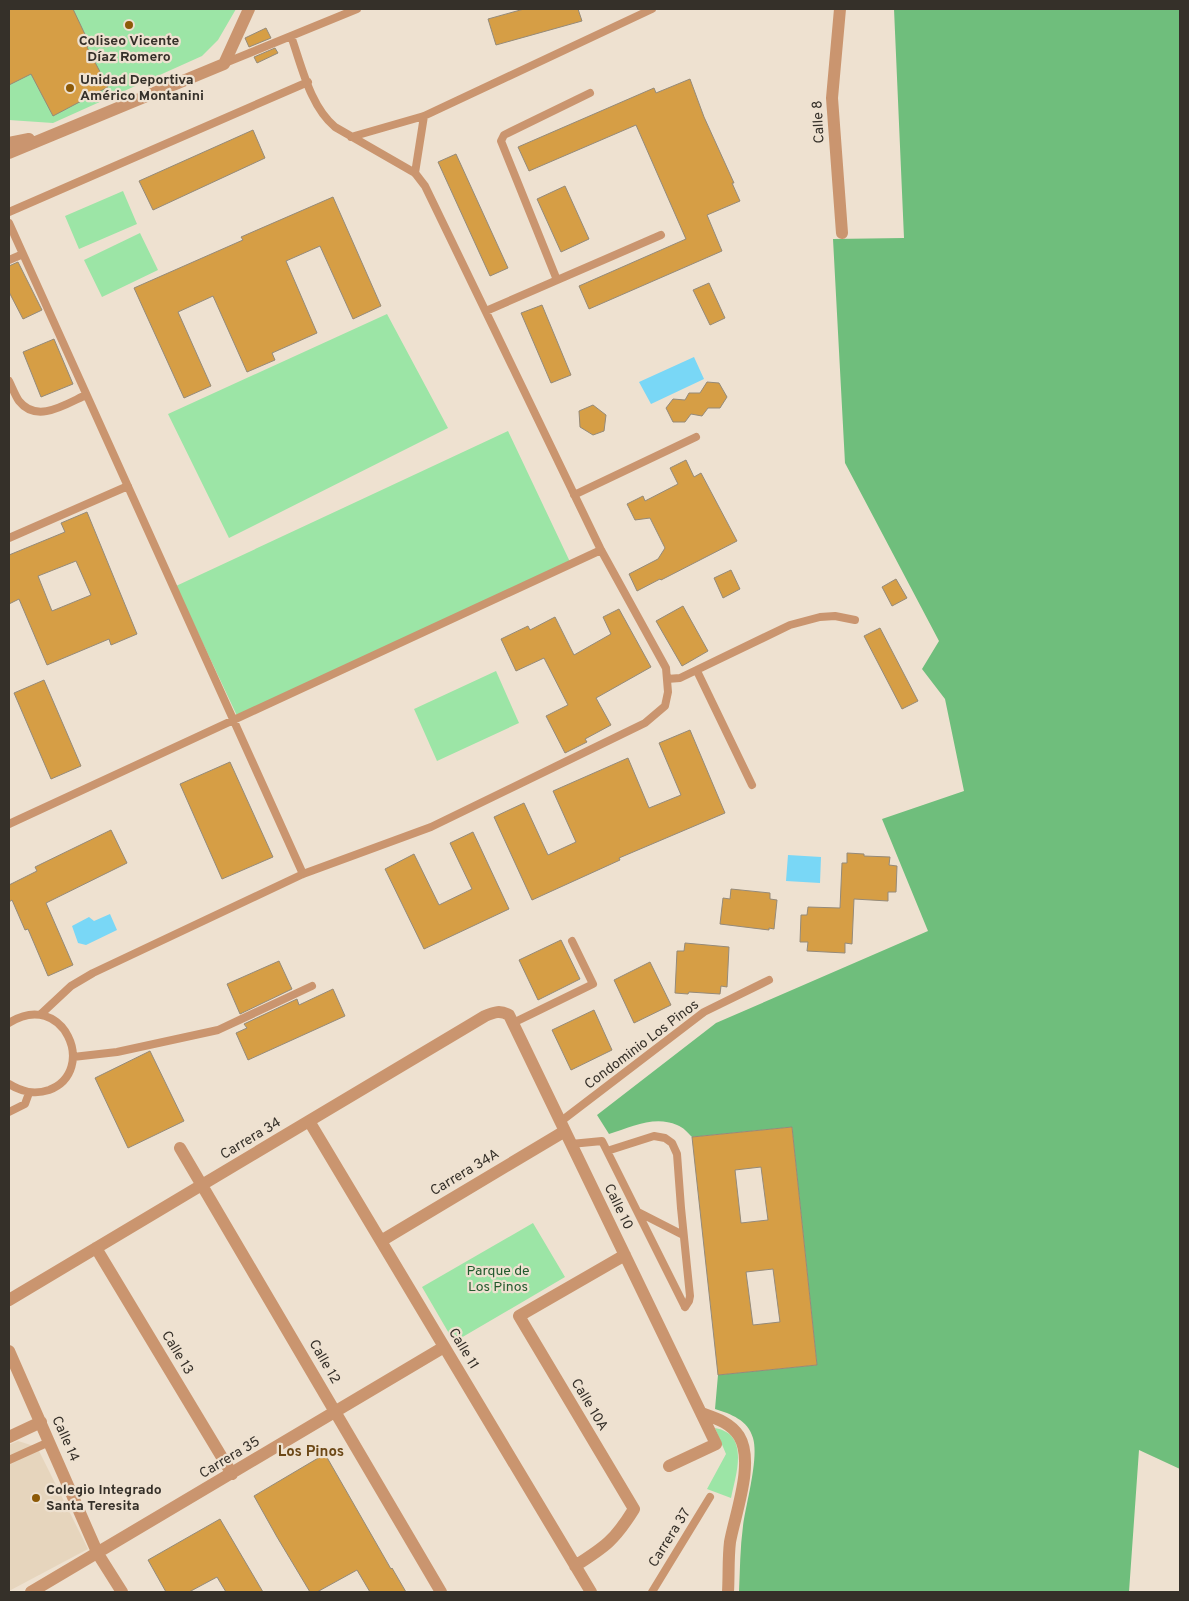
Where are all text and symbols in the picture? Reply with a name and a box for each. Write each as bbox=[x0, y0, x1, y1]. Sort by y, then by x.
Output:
marker: Coliseo Vicente Díaz Romero bbox=[123, 19, 135, 31]
place label: Coliseo Vicente Díaz Romero bbox=[79, 33, 180, 66]
place label: Unidad Deportiva Américo Montanini bbox=[80, 72, 204, 105]
marker: Unidad Deportiva Américo Montanini bbox=[64, 82, 76, 94]
street label: Calle 8 bbox=[809, 100, 829, 144]
street label: Condominio Los Pinos bbox=[582, 997, 702, 1093]
street label: Carrera 34 bbox=[218, 1114, 284, 1164]
street label: Carrera 34A bbox=[428, 1146, 502, 1200]
street label: Calle 10 bbox=[600, 1181, 636, 1233]
park label: Parque de Los Pinos bbox=[466, 1263, 530, 1296]
street label: Calle 11 bbox=[444, 1325, 482, 1373]
street label: Calle 13 bbox=[157, 1328, 197, 1378]
street label: Calle 12 bbox=[305, 1337, 343, 1387]
street label: Calle 10A bbox=[567, 1376, 611, 1434]
street label: Calle 14 bbox=[47, 1414, 83, 1464]
street label: Carrera 35 bbox=[197, 1433, 263, 1483]
district label: Los Pinos bbox=[278, 1443, 344, 1462]
place label: Colegio Integrado Santa Teresita bbox=[46, 1482, 162, 1515]
marker: Colegio Integrado Santa Teresita bbox=[30, 1492, 42, 1504]
street label: Carrera 37 bbox=[645, 1505, 695, 1571]

